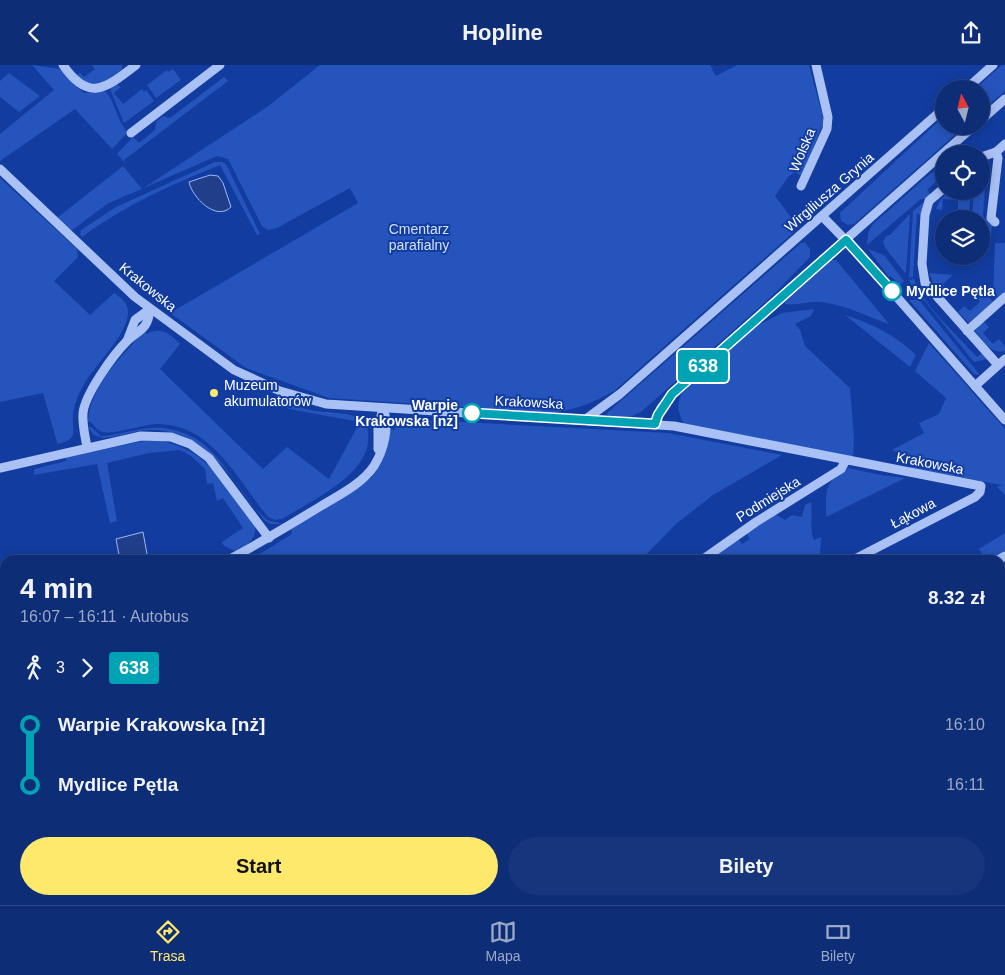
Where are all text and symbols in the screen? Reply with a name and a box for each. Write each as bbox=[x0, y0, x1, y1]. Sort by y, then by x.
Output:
icon: back bbox=[20, 19, 48, 47]
icon: share bbox=[957, 19, 985, 47]
text: Hopline bbox=[462, 20, 543, 45]
north arrow bbox=[935, 80, 990, 135]
map controls bbox=[935, 80, 990, 265]
street label: Wolska bbox=[786, 126, 818, 174]
button: locate bbox=[935, 145, 990, 200]
street label: Wirgiliusza Grynia bbox=[781, 149, 877, 235]
button: layers bbox=[935, 210, 990, 265]
park label: Cmentarz parafialny bbox=[389, 221, 449, 253]
street label: Krakowska bbox=[116, 259, 180, 315]
marker: Mydlice Pętla bbox=[882, 281, 902, 301]
place label: Mydlice Pętla bbox=[906, 283, 995, 299]
line badge: 638 bbox=[674, 350, 732, 382]
text: 638 bbox=[688, 356, 718, 376]
place label: Muzeum akumulatorów bbox=[224, 377, 312, 409]
marker: Muzeum akumulatorów bbox=[208, 387, 220, 399]
street label: Krakowska bbox=[494, 392, 564, 412]
place label: Warpie Krakowska [nż] bbox=[355, 397, 458, 429]
marker: Warpie Krakowska [nż] bbox=[462, 403, 482, 423]
street label: Krakowska bbox=[895, 449, 965, 477]
street label: Podmiejska bbox=[733, 473, 803, 525]
street label: Łąkowa bbox=[888, 495, 938, 531]
text: 4 min bbox=[20, 573, 93, 604]
text: 8.32 zł bbox=[928, 587, 985, 608]
text: 16:07 – 16:11 · Autobus bbox=[20, 608, 189, 625]
icon: walk bbox=[20, 654, 48, 682]
icon: forward bbox=[73, 654, 101, 682]
text: 638 bbox=[119, 658, 149, 678]
text: 3 bbox=[56, 659, 65, 676]
text: Warpie Krakowska [nż] bbox=[58, 714, 265, 735]
text: 16:10 bbox=[945, 716, 985, 733]
text: Mydlice Pętla bbox=[58, 774, 178, 795]
text: 16:11 bbox=[946, 776, 985, 793]
button: Start bbox=[20, 837, 498, 895]
button: Bilety bbox=[508, 837, 985, 895]
tab: Trasa bbox=[150, 918, 185, 964]
tab: Mapa bbox=[485, 918, 521, 964]
tab: Bilety bbox=[821, 918, 855, 964]

